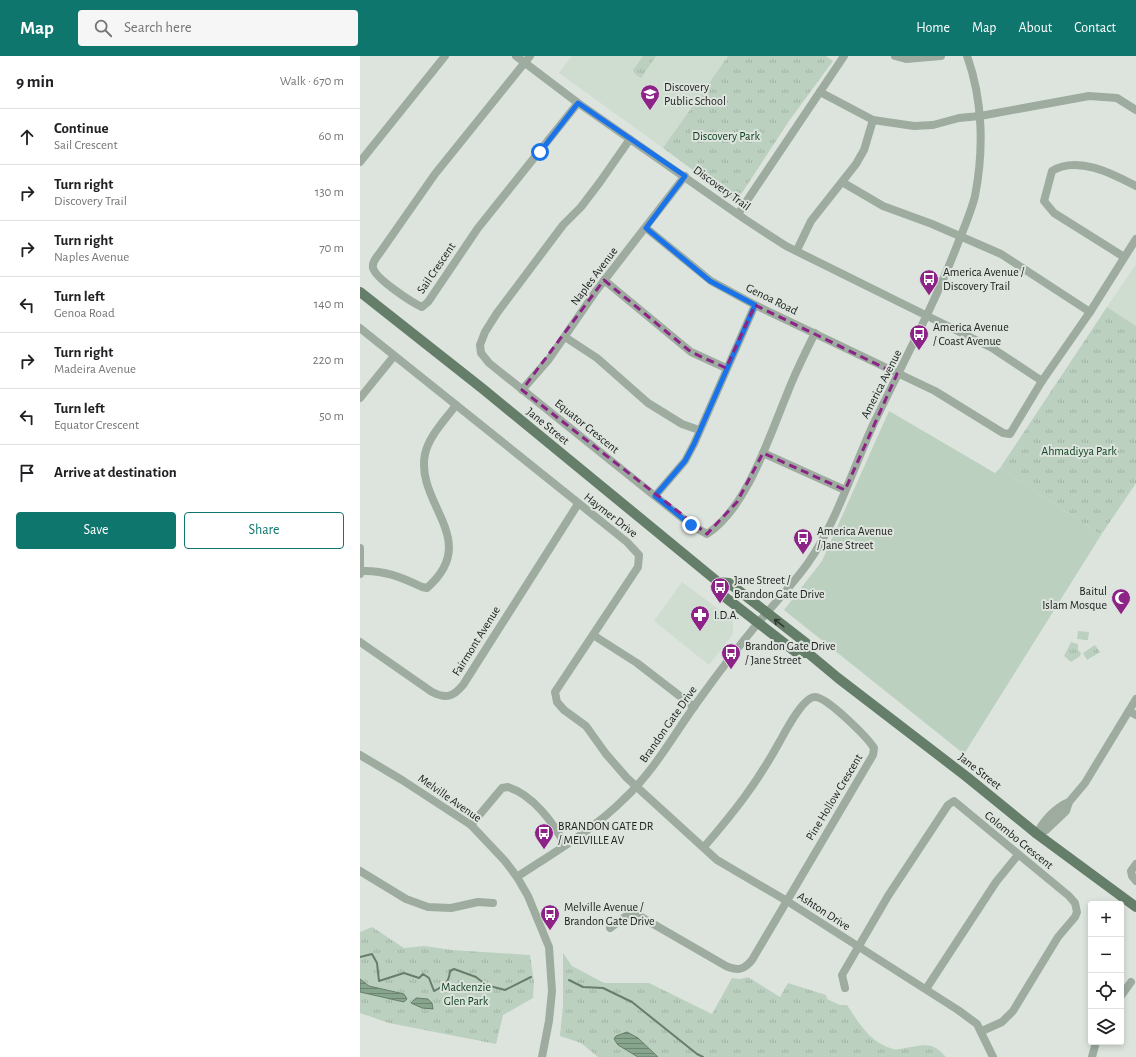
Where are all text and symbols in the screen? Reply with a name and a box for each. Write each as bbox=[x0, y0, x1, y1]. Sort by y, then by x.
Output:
search box bbox=[78, 10, 358, 46]
icon: search bbox=[92, 17, 114, 39]
text: Map bbox=[20, 19, 54, 38]
text: Search here bbox=[124, 20, 192, 35]
text: Home bbox=[916, 21, 950, 35]
text: Map bbox=[972, 21, 996, 35]
text: About bbox=[1018, 21, 1052, 35]
text: Contact bbox=[1074, 21, 1116, 35]
text: 9 min bbox=[16, 73, 54, 90]
text: Walk · 670 m bbox=[280, 75, 344, 88]
place label: Discovery Public School bbox=[664, 81, 726, 107]
school or university icon: Discovery Public School bbox=[639, 83, 661, 111]
text: Continue bbox=[54, 121, 109, 136]
icon: ahead bbox=[16, 126, 38, 148]
text: 60 m bbox=[318, 130, 344, 143]
park label: Discovery Park bbox=[692, 130, 760, 143]
text: Sail Crescent bbox=[54, 139, 118, 152]
route start bbox=[531, 143, 549, 161]
street label: Discovery Trail bbox=[691, 163, 753, 213]
text: Turn right bbox=[54, 177, 113, 192]
icon: right bbox=[16, 182, 38, 204]
text: 130 m bbox=[315, 186, 344, 199]
text: Discovery Trail bbox=[54, 195, 127, 208]
text: Turn right bbox=[54, 233, 113, 248]
icon: right bbox=[16, 238, 38, 260]
street label: Sail Crescent bbox=[415, 240, 458, 296]
text: 70 m bbox=[319, 242, 344, 255]
street label: Naples Avenue bbox=[568, 245, 620, 307]
text: Naples Avenue bbox=[54, 251, 129, 264]
place label: America Avenue / Discovery Trail bbox=[943, 266, 1025, 293]
bus stop icon: America Avenue / Discovery Trail bbox=[918, 268, 940, 296]
street label: Genoa Road bbox=[744, 281, 800, 317]
text: Turn left bbox=[54, 289, 105, 304]
icon: left bbox=[16, 294, 38, 316]
text: 140 m bbox=[314, 298, 344, 311]
text: Genoa Road bbox=[54, 307, 115, 320]
place label: America Avenue / Coast Avenue bbox=[933, 321, 1009, 347]
bus stop icon: America Avenue / Coast Avenue bbox=[908, 323, 930, 351]
text: Turn right bbox=[54, 345, 113, 360]
street label: America Avenue bbox=[858, 348, 904, 420]
icon: right bbox=[16, 350, 38, 372]
text: 220 m bbox=[313, 354, 344, 367]
text: Madeira Avenue bbox=[54, 363, 136, 376]
street label: Equator Crescent bbox=[553, 397, 621, 455]
text: Turn left bbox=[54, 401, 105, 416]
street label: Jane Street bbox=[524, 405, 572, 447]
icon: left bbox=[16, 406, 38, 428]
text: 50 m bbox=[319, 410, 344, 423]
text: Equator Crescent bbox=[54, 419, 139, 432]
park label: Ahmadiyya Park bbox=[1041, 445, 1117, 458]
icon: arrive bbox=[16, 462, 38, 484]
text: Arrive at destination bbox=[54, 465, 177, 480]
street label: Haymer Drive bbox=[581, 490, 640, 540]
button: Save bbox=[16, 512, 176, 549]
button: Share bbox=[184, 512, 344, 549]
route end bbox=[682, 516, 700, 534]
place label: America Avenue / Jane Street bbox=[817, 525, 893, 551]
bus stop icon: America Avenue / Jane Street bbox=[792, 527, 814, 555]
place label: Jane Street / Brandon Gate Drive bbox=[734, 574, 825, 600]
bus stop icon: Jane Street / Brandon Gate Drive bbox=[709, 576, 731, 604]
place label: Baitul Islam Mosque bbox=[1042, 585, 1107, 611]
mosque icon: Baitul Islam Mosque bbox=[1110, 587, 1132, 615]
street label: Fairmont Avenue bbox=[450, 604, 502, 678]
pharmacy icon: I.D.A. bbox=[689, 604, 711, 632]
place label: I.D.A. bbox=[714, 609, 739, 621]
one-way arrow bbox=[774, 618, 785, 627]
place label: Brandon Gate Drive / Jane Street bbox=[745, 640, 836, 666]
bus stop icon: Brandon Gate Drive / Jane Street bbox=[720, 642, 742, 670]
street label: Brandon Gate Drive bbox=[637, 683, 699, 765]
street label: Jane Street bbox=[956, 751, 1004, 791]
street label: Pine Hollow Crescent bbox=[804, 752, 865, 842]
street label: Melville Avenue bbox=[416, 772, 484, 824]
street label: Colombo Crescent bbox=[982, 809, 1056, 871]
place label: BRANDON GATE DR / MELVILLE AV bbox=[558, 820, 654, 846]
bus stop icon: BRANDON GATE DR / MELVILLE AV bbox=[533, 822, 555, 850]
street label: Ashton Drive bbox=[795, 890, 853, 932]
place label: Melville Avenue / Brandon Gate Drive bbox=[564, 901, 655, 927]
map controls bbox=[1088, 901, 1124, 1045]
button: + bbox=[1088, 901, 1124, 937]
bus stop icon: Melville Avenue / Brandon Gate Drive bbox=[539, 903, 561, 931]
button: − bbox=[1088, 937, 1124, 973]
button: locate bbox=[1088, 973, 1124, 1009]
park label: Mackenzie Glen Park bbox=[441, 981, 491, 1007]
button: layers bbox=[1088, 1009, 1124, 1045]

